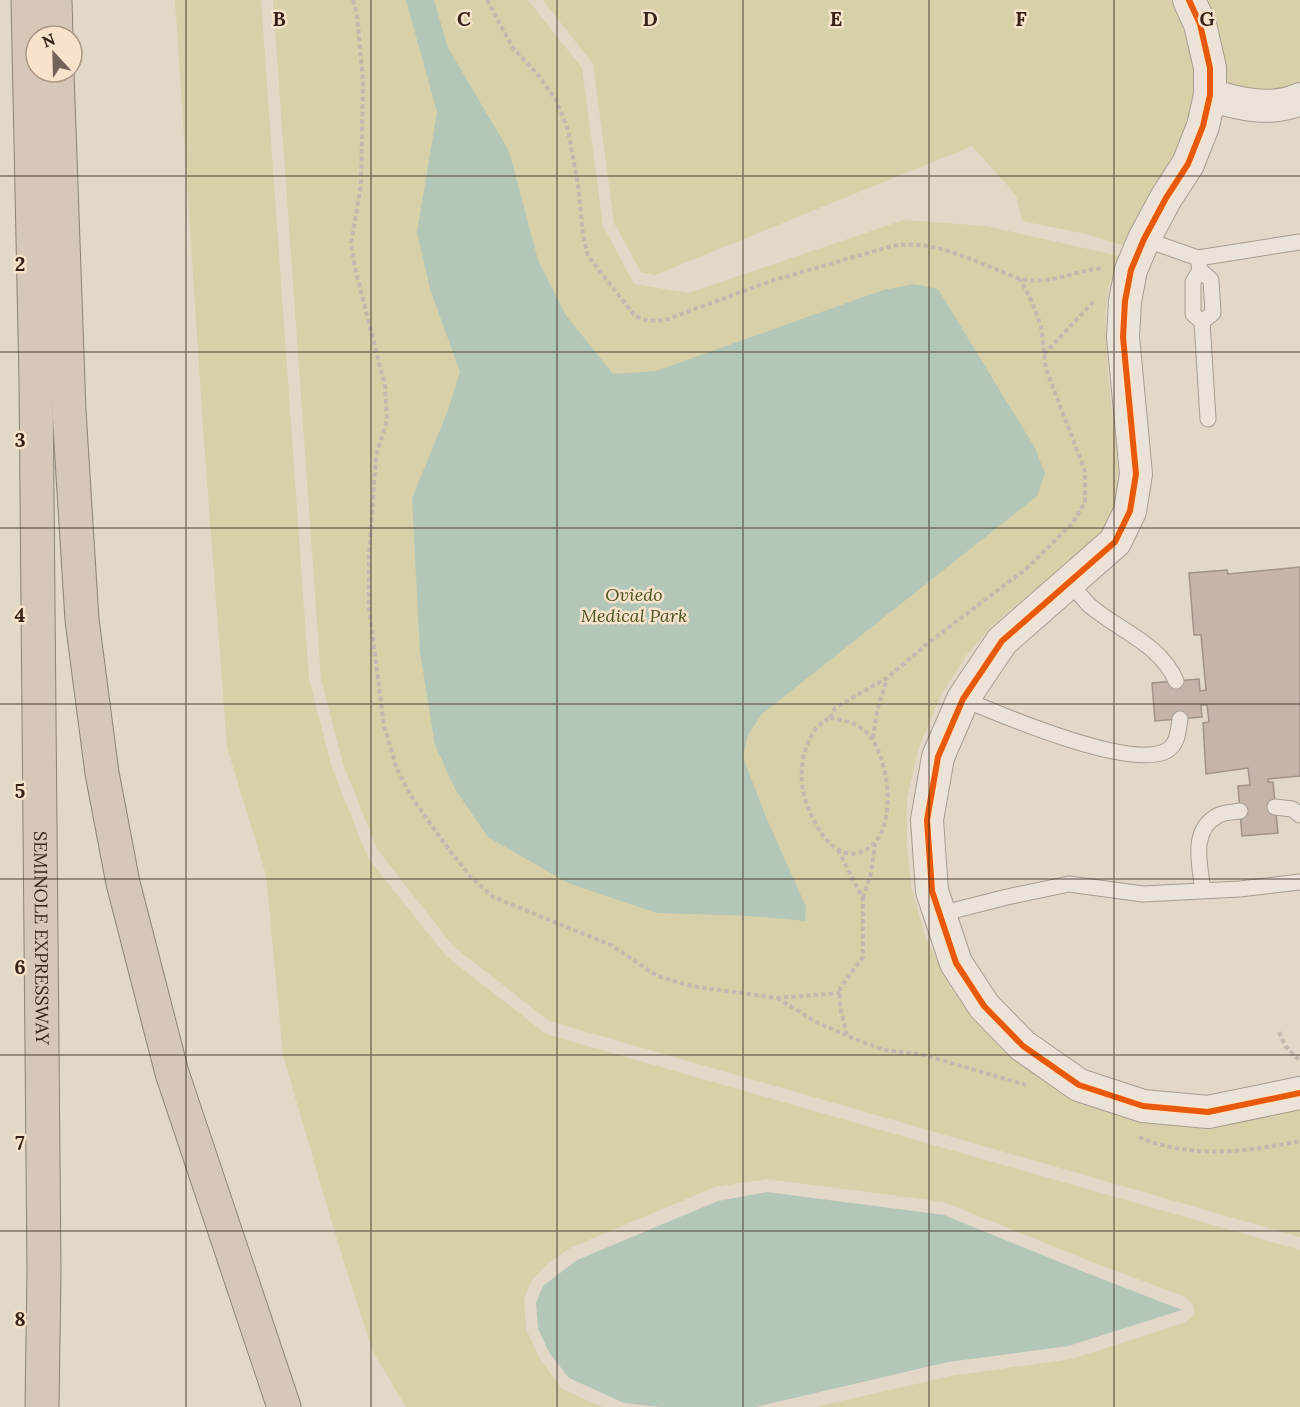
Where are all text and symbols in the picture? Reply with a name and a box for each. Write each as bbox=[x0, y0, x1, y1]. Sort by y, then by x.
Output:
text: B bbox=[272, 6, 286, 31]
text: C bbox=[457, 6, 471, 31]
text: D bbox=[642, 6, 658, 31]
text: E bbox=[830, 6, 842, 31]
text: F bbox=[1015, 6, 1027, 31]
text: G bbox=[1199, 6, 1215, 31]
north arrow bbox=[24, 24, 84, 84]
text: N bbox=[39, 29, 58, 52]
text: 2 bbox=[15, 251, 25, 276]
text: 3 bbox=[14, 427, 26, 452]
park label: Oviedo Medical Park bbox=[581, 583, 687, 627]
text: 4 bbox=[15, 602, 26, 627]
text: 5 bbox=[15, 778, 26, 803]
street label: SEMINOLE EXPRESSWAY bbox=[29, 831, 54, 1046]
text: 6 bbox=[14, 954, 26, 979]
text: 7 bbox=[15, 1130, 25, 1155]
text: 8 bbox=[14, 1306, 26, 1331]

